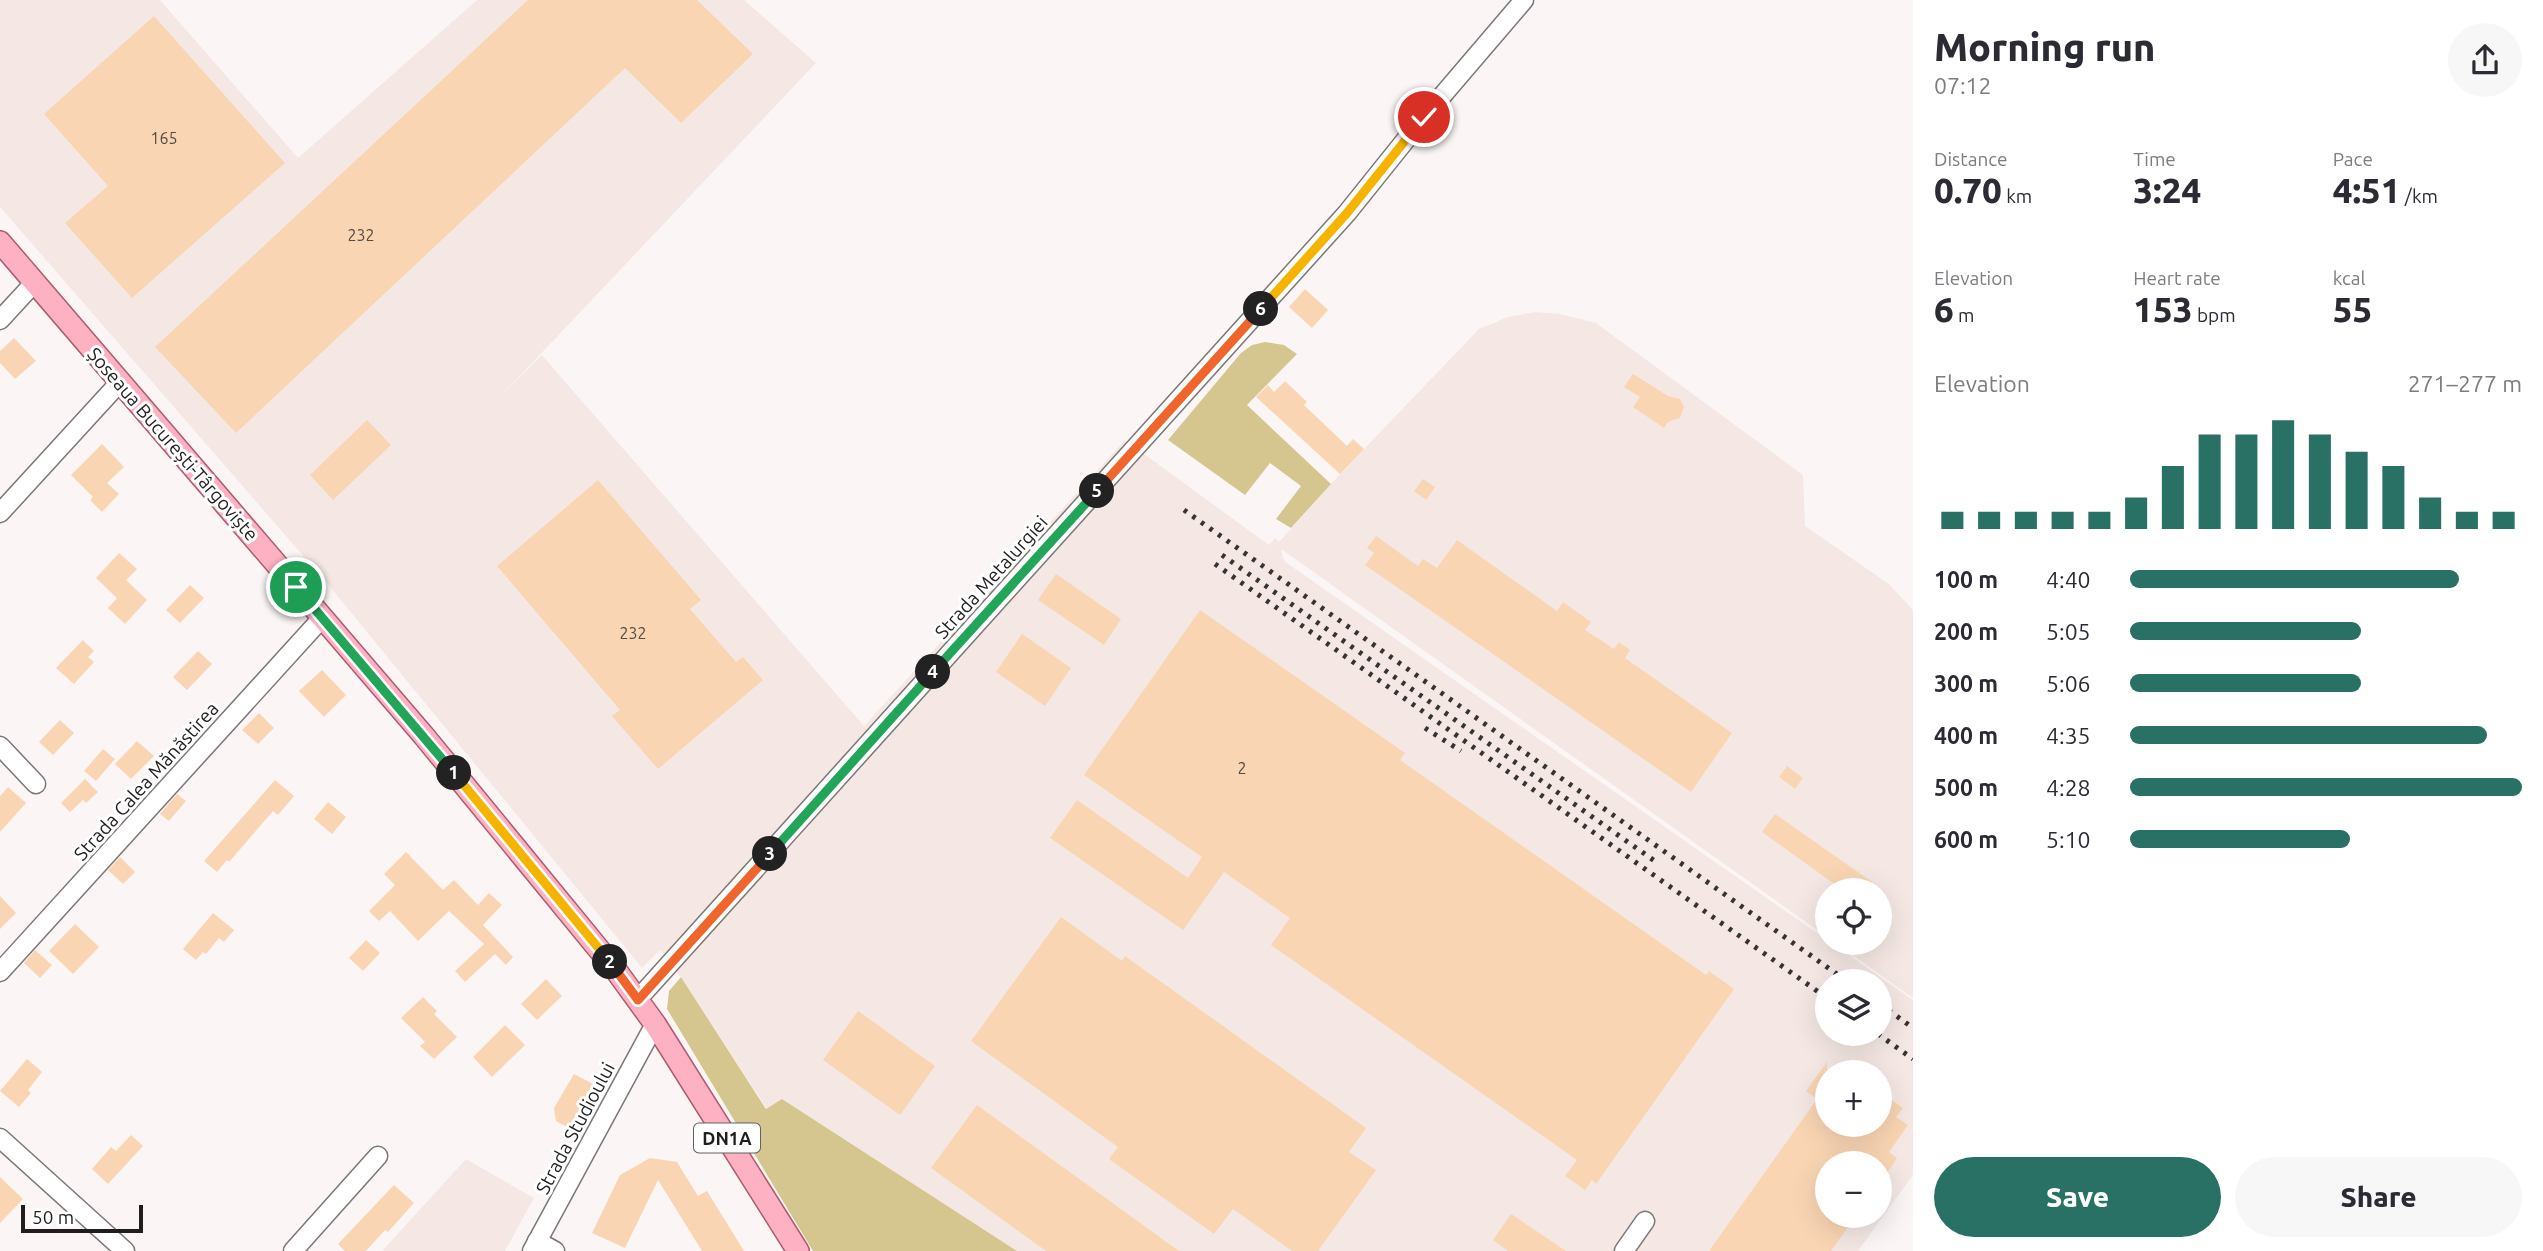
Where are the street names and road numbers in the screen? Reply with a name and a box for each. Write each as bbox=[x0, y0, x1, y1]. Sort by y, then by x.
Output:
street label: Șoseaua București-Târgoviște bbox=[83, 343, 263, 545]
street label: Strada Metalurgiei bbox=[930, 511, 1052, 643]
street label: Strada Calea Mănăstirea bbox=[69, 697, 223, 865]
street label: Strada Studioului bbox=[531, 1058, 619, 1198]
road number: DN1A bbox=[694, 1124, 760, 1153]

